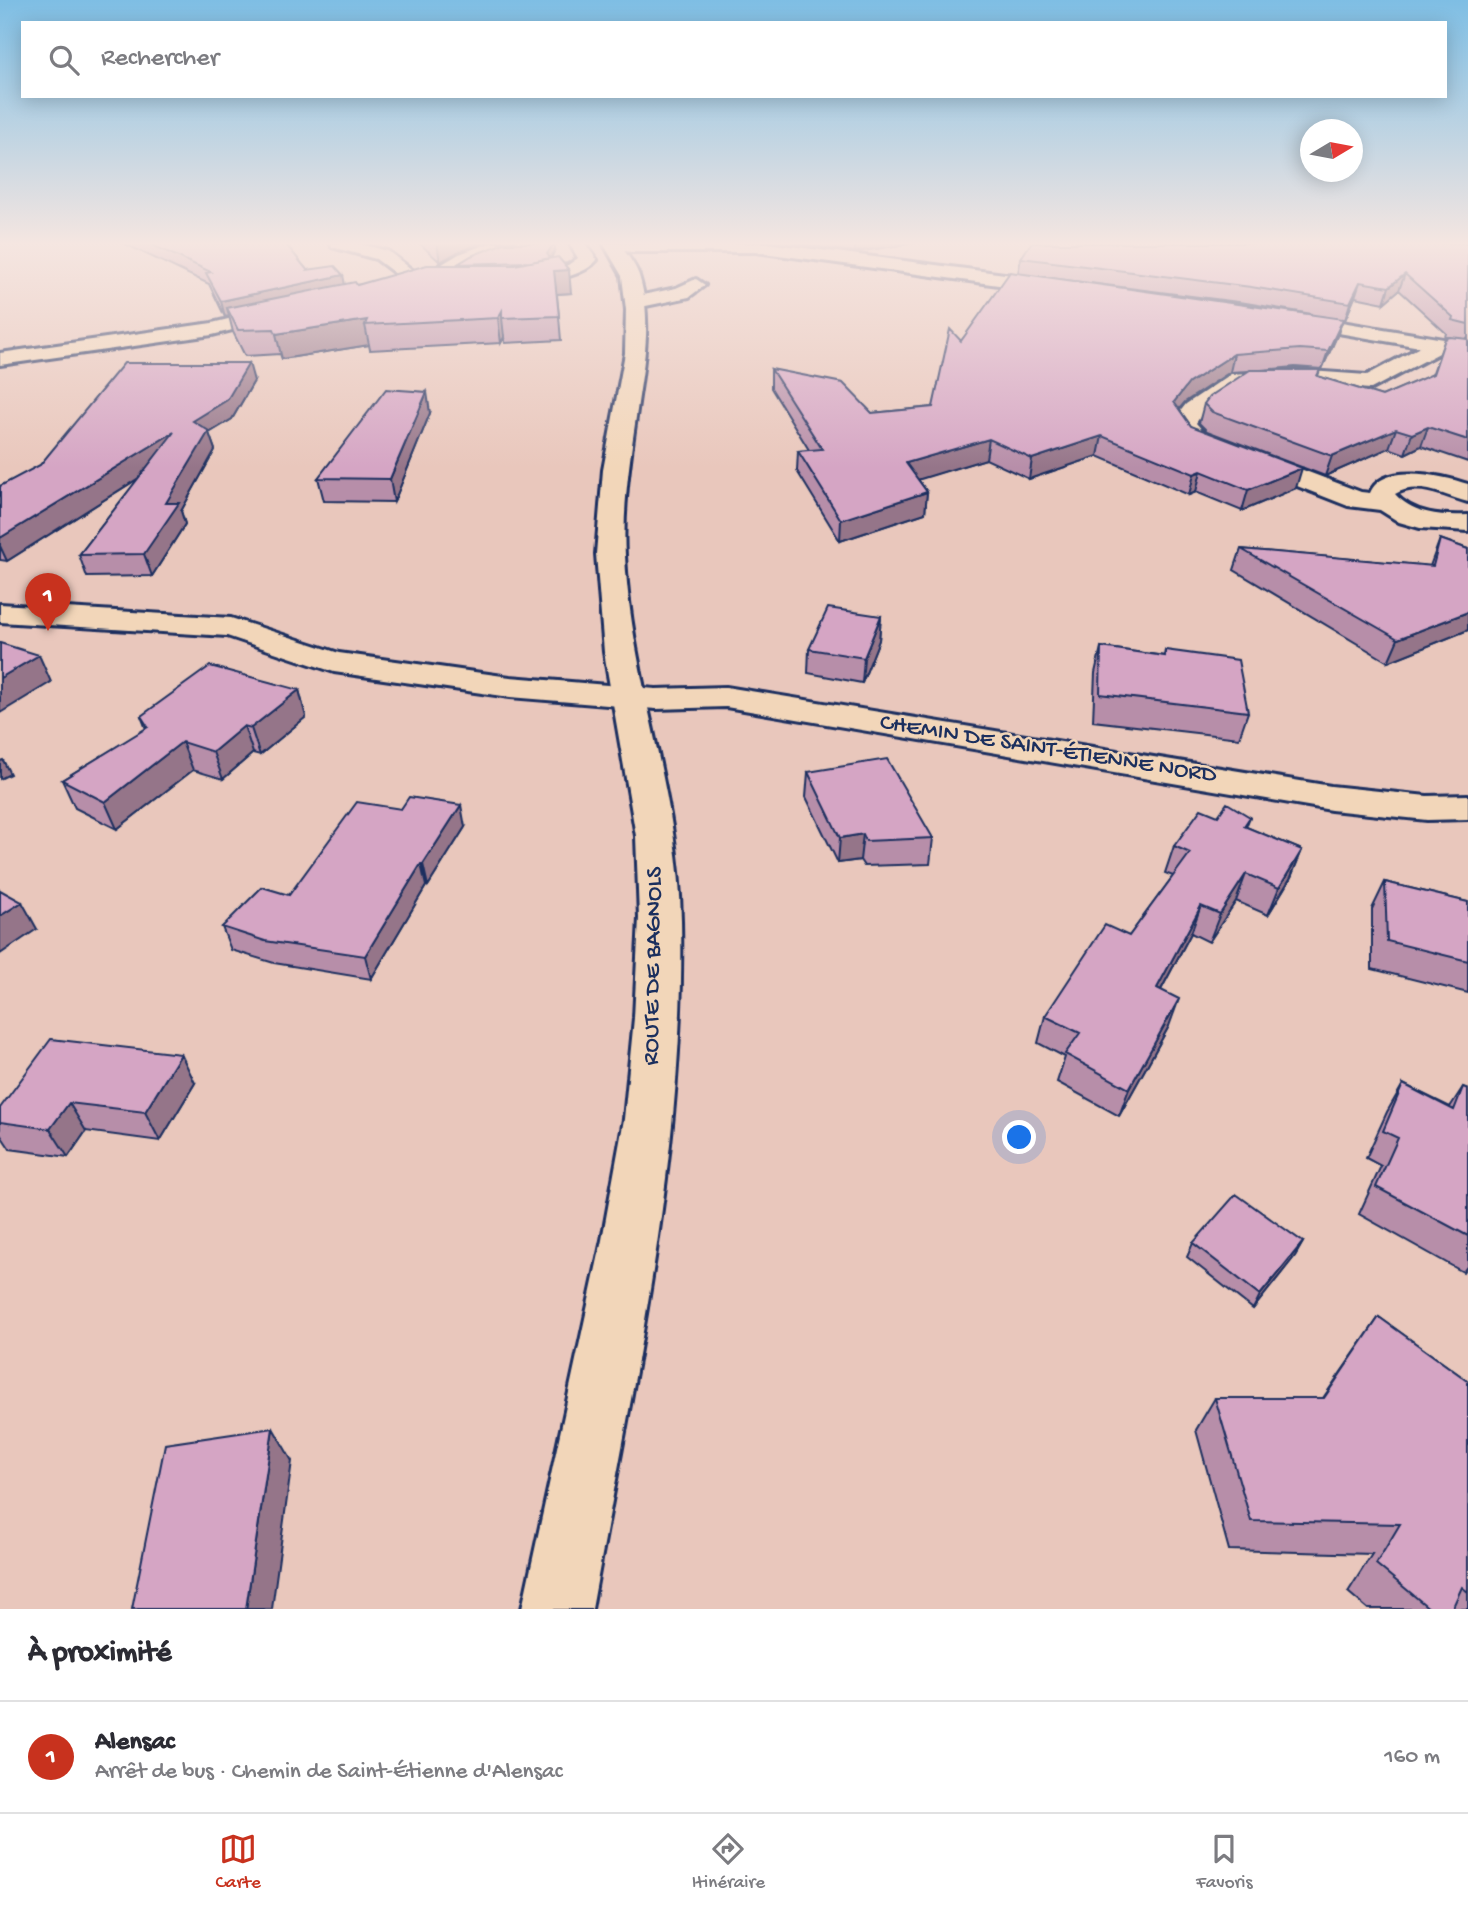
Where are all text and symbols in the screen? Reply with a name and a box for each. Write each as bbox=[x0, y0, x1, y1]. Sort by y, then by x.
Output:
search box bbox=[21, 21, 1447, 98]
icon: search bbox=[45, 41, 83, 79]
text: Rechercher bbox=[101, 44, 219, 75]
north arrow bbox=[1300, 119, 1363, 182]
pin: 1 bbox=[25, 573, 71, 631]
street label: CHEMIN DE SAINT-ÉTIENNE NORD bbox=[878, 709, 1219, 791]
street label: ROUTE DE BAGNOLS bbox=[638, 866, 670, 1066]
your location bbox=[1002, 1120, 1036, 1154]
text: À proximité bbox=[28, 1637, 172, 1672]
text: Alensac bbox=[95, 1728, 175, 1759]
text: 1 bbox=[46, 1744, 56, 1771]
text: 160 m bbox=[1384, 1744, 1440, 1771]
text: Arrêt de bus · Chemin de Saint-Étienne d'Alensac bbox=[95, 1759, 563, 1786]
tab: Carte bbox=[216, 1830, 261, 1895]
tab: Itinéraire bbox=[692, 1830, 765, 1895]
tab: Favoris bbox=[1196, 1830, 1252, 1895]

